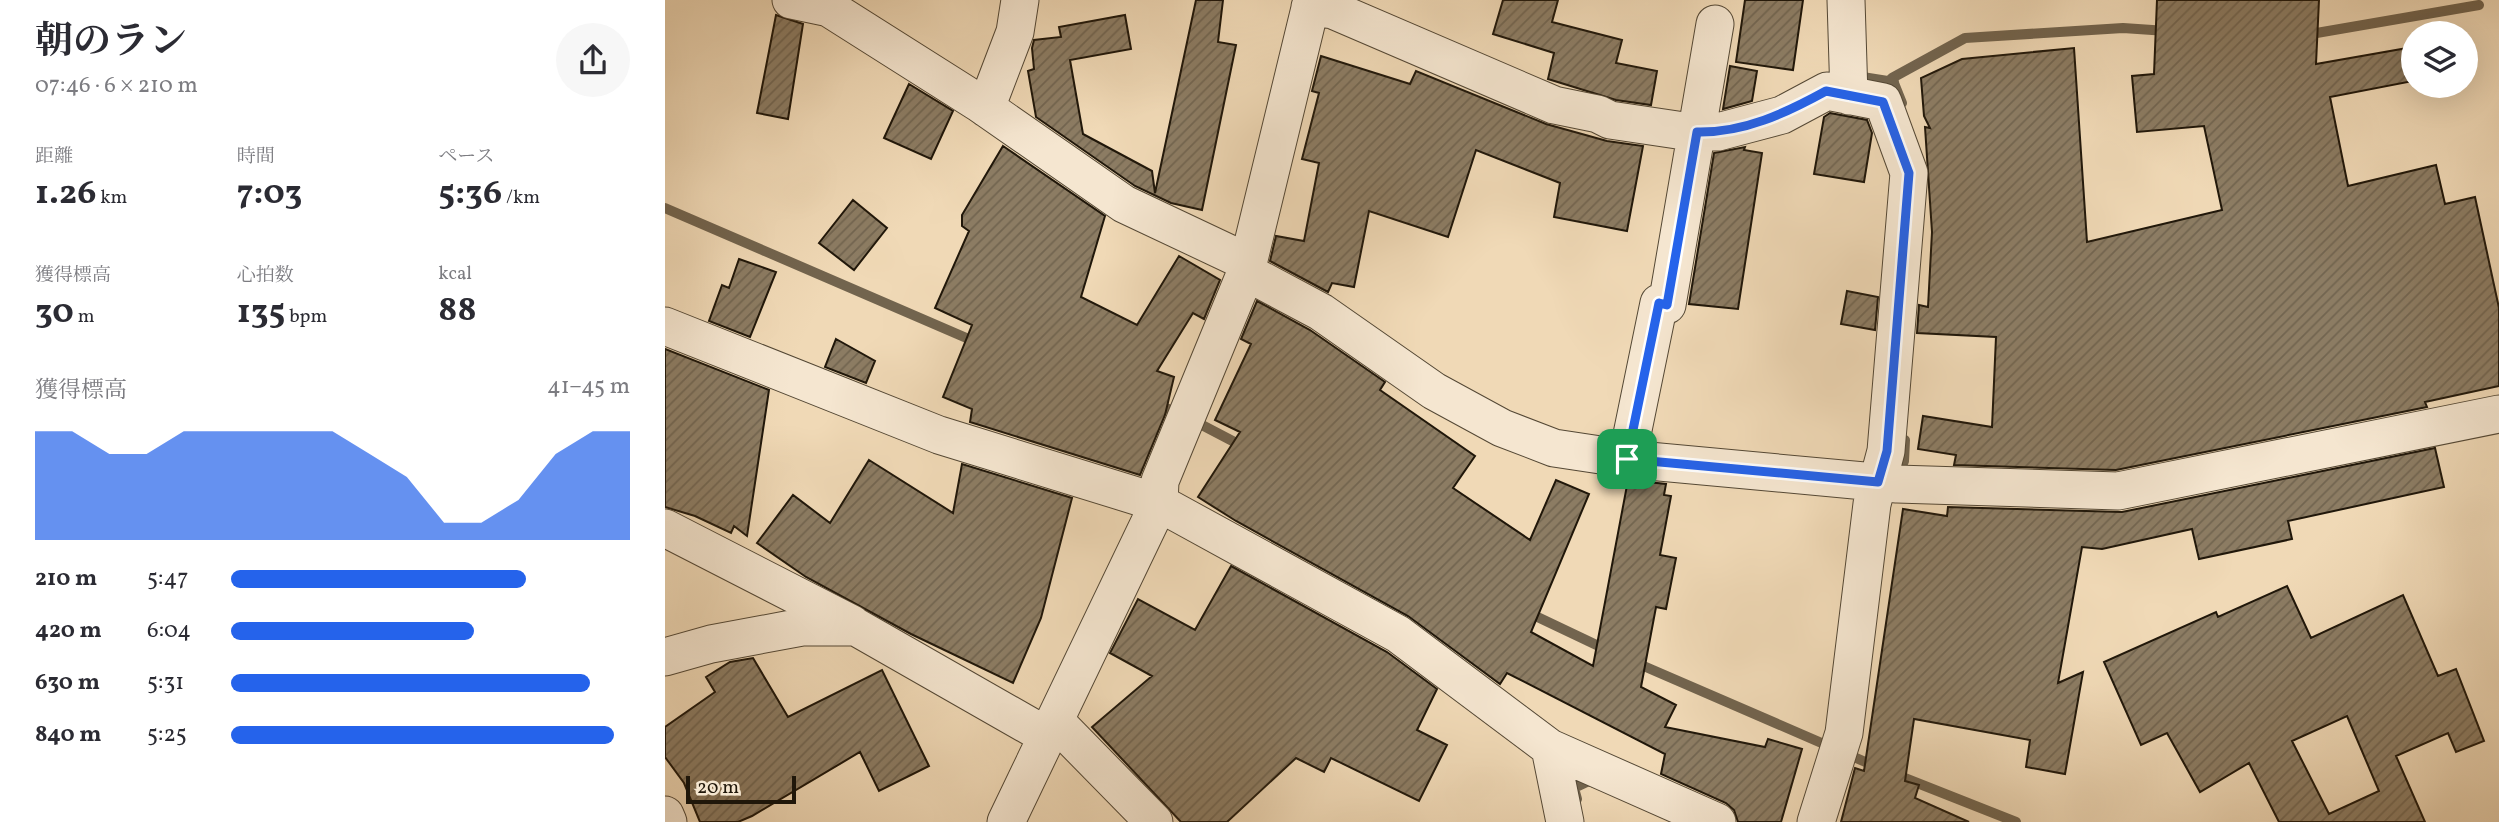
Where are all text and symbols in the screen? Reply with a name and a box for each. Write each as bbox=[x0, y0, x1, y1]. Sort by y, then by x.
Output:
text: 朝のラン bbox=[35, 17, 187, 70]
map controls bbox=[2401, 21, 2478, 98]
button: layers bbox=[2401, 21, 2478, 98]
button: share bbox=[556, 23, 630, 97]
text: 07:46 · 6 × 210 m bbox=[35, 70, 198, 102]
text: 距離 bbox=[35, 144, 73, 170]
text: 時間 bbox=[237, 144, 275, 170]
text: ペース bbox=[438, 144, 494, 170]
text: 1.26 bbox=[35, 170, 96, 218]
text: 7:03 bbox=[237, 170, 302, 218]
text: 5:36 bbox=[438, 170, 502, 218]
text: km bbox=[96, 185, 127, 211]
text: /km bbox=[502, 185, 540, 211]
text: kcal bbox=[438, 261, 472, 287]
text: 獲得標高 bbox=[35, 263, 111, 289]
text: 心拍数 bbox=[237, 263, 294, 289]
text: 88 bbox=[438, 287, 476, 335]
text: 30 bbox=[35, 289, 74, 337]
text: 135 bbox=[237, 289, 285, 337]
text: m bbox=[74, 304, 95, 330]
text: bpm bbox=[285, 304, 327, 330]
text: 41–45 m bbox=[547, 371, 630, 403]
text: 獲得標高 bbox=[35, 375, 127, 407]
pin bbox=[1597, 429, 1657, 489]
icon: arrive bbox=[1608, 440, 1646, 478]
text: 210 m bbox=[35, 563, 97, 595]
text: 5:47 bbox=[147, 563, 188, 595]
text: 420 m bbox=[35, 615, 102, 647]
text: 6:04 bbox=[147, 615, 191, 647]
text: 630 m bbox=[35, 667, 100, 699]
text: 5:31 bbox=[147, 667, 184, 699]
text: 840 m bbox=[35, 719, 101, 751]
text: 5:25 bbox=[147, 719, 187, 751]
scale bar bbox=[686, 773, 796, 805]
text: 20 m bbox=[697, 775, 739, 801]

